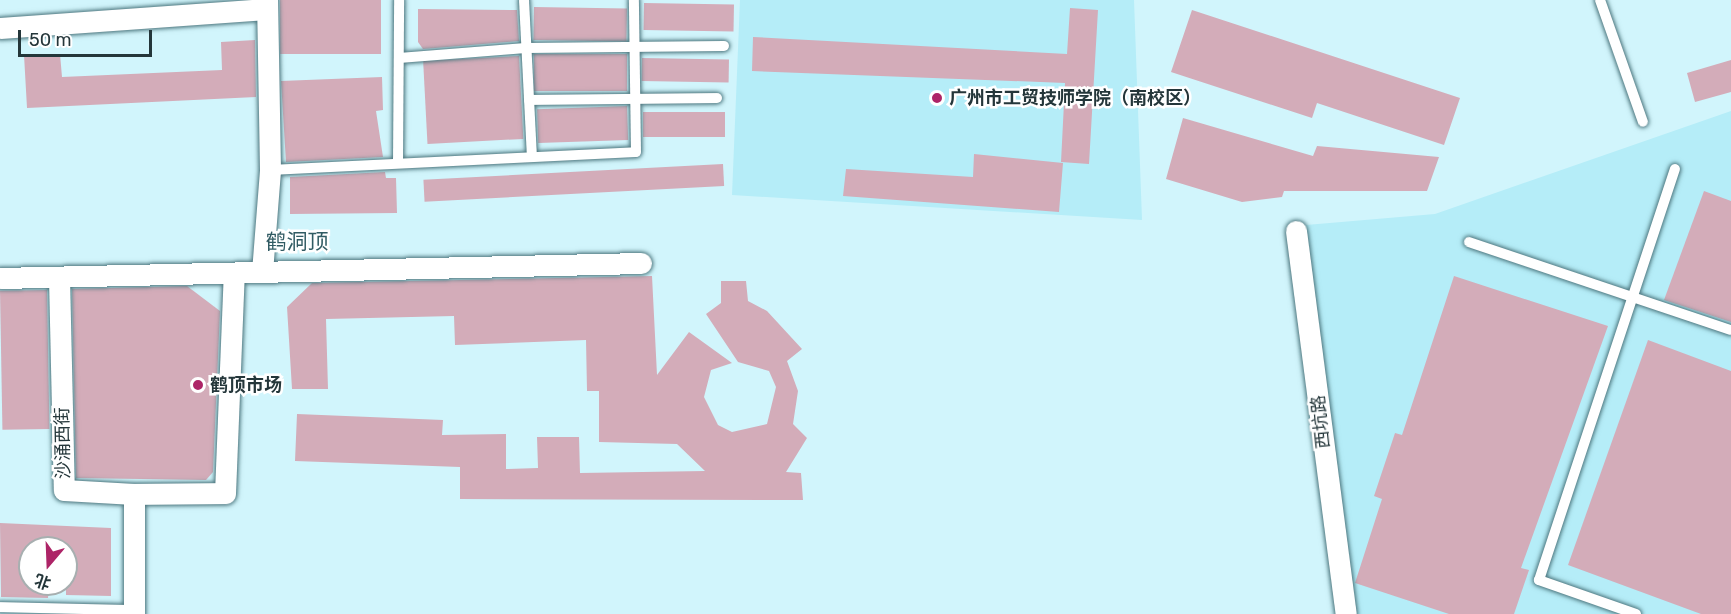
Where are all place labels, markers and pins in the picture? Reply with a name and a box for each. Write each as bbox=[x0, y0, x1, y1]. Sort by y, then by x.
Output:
place label: 广州市工贸技师学院（南校区） bbox=[949, 87, 1201, 109]
marker: 广州市工贸技师学院（南校区） bbox=[930, 91, 944, 105]
place label: 鹤顶市场 bbox=[210, 374, 282, 396]
marker: 鹤顶市场 bbox=[191, 378, 205, 392]

